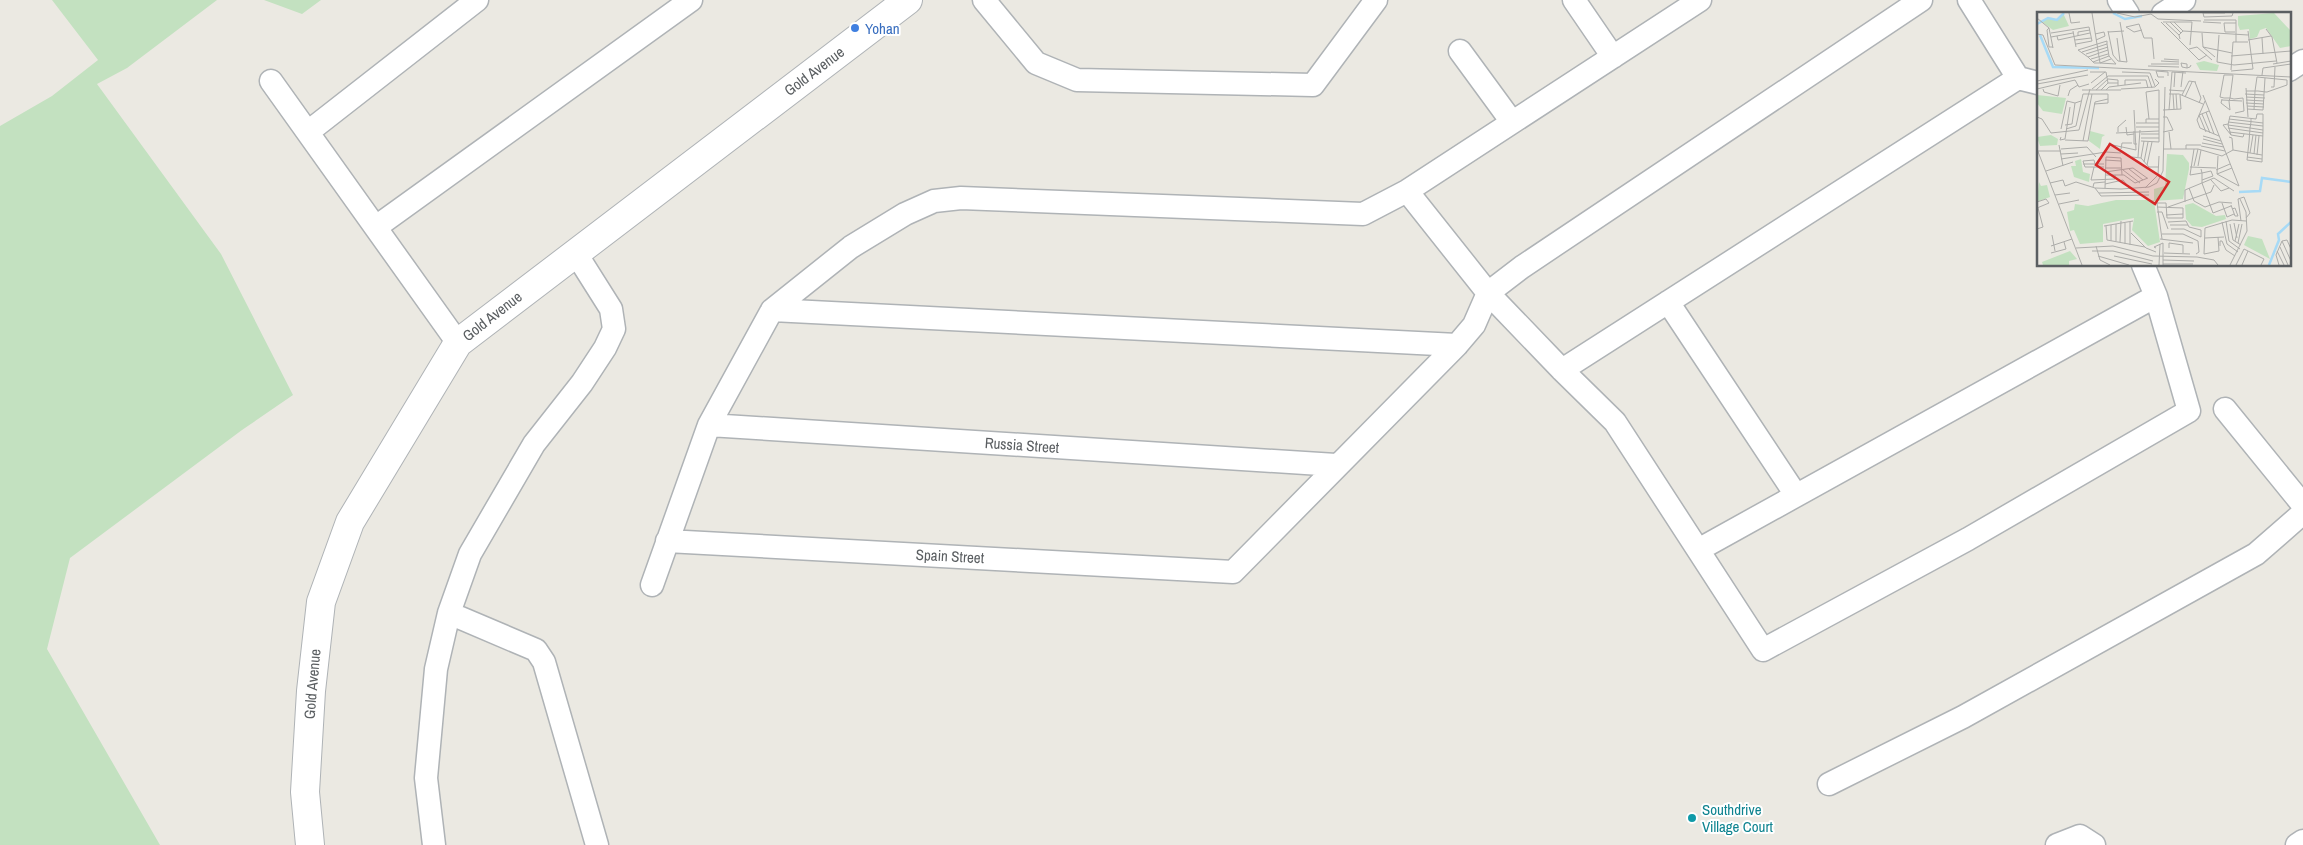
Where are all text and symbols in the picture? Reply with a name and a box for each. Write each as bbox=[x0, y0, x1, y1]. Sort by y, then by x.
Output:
inset map bbox=[2037, 12, 2290, 266]
place label: Yohan bbox=[865, 18, 900, 39]
marker: Yohan bbox=[849, 22, 861, 34]
street label: Gold Avenue bbox=[780, 41, 848, 101]
street label: Gold Avenue bbox=[458, 286, 526, 346]
street label: Russia Street bbox=[984, 432, 1060, 458]
street label: Spain Street bbox=[915, 544, 985, 568]
street label: Gold Avenue bbox=[298, 648, 326, 720]
place label: Southdrive Village Court bbox=[1702, 799, 1773, 837]
marker: Southdrive Village Court bbox=[1686, 812, 1698, 824]

